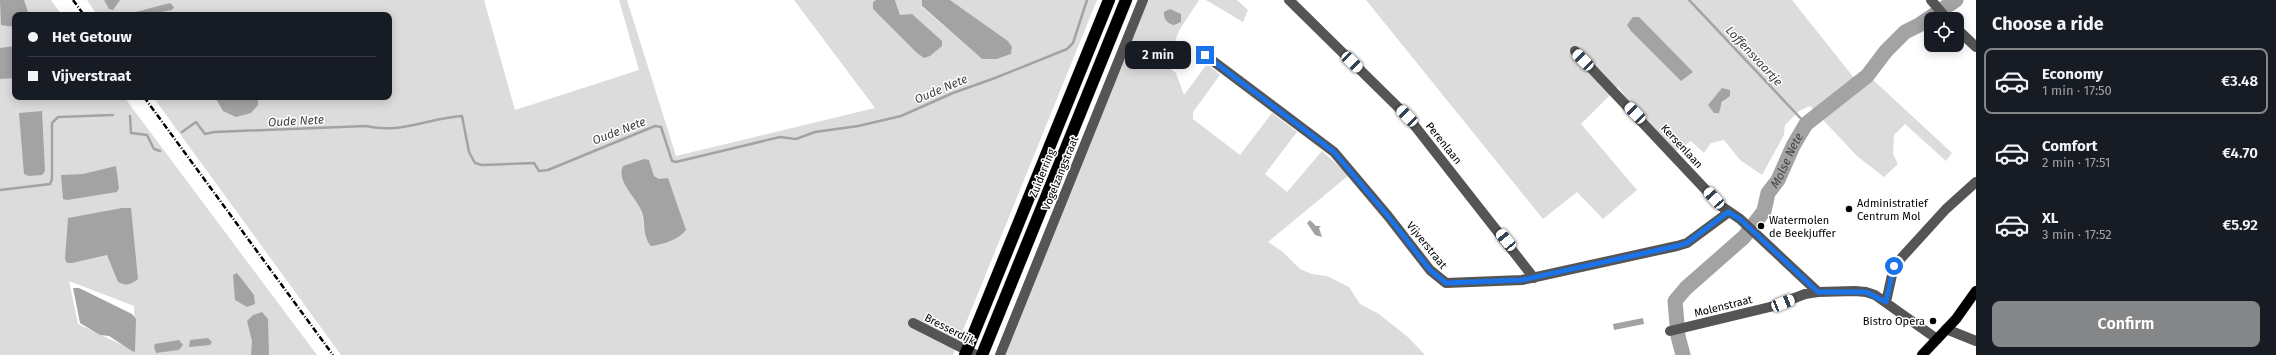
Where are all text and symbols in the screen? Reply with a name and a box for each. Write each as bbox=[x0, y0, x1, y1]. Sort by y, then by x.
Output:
map controls bbox=[1924, 12, 1964, 52]
button: locate bbox=[1924, 12, 1964, 52]
text: Choose a ride bbox=[1992, 13, 2104, 35]
water label: Loffensvaartje bbox=[1723, 23, 1785, 89]
text: Het Getouw bbox=[52, 28, 132, 46]
callout: 2 min bbox=[1125, 41, 1191, 69]
route end bbox=[1196, 46, 1214, 64]
text: 2 min bbox=[1142, 47, 1174, 62]
car bbox=[1570, 47, 1596, 73]
car bbox=[1339, 49, 1365, 75]
icon: car bbox=[1994, 63, 2030, 99]
text: Economy bbox=[2042, 65, 2103, 83]
text: Vijverstraat bbox=[52, 67, 131, 85]
water label: Oude Nete bbox=[912, 72, 970, 106]
text: €3.48 bbox=[2221, 72, 2258, 90]
text: 1 min · 17:50 bbox=[2042, 83, 2112, 98]
car bbox=[1622, 100, 1648, 126]
car bbox=[1394, 103, 1420, 129]
water label: Oude Nete bbox=[268, 113, 324, 129]
water label: Oude Nete bbox=[590, 114, 648, 148]
street label: Perenlaan bbox=[1423, 120, 1464, 167]
street label: Kersenlaan bbox=[1658, 122, 1705, 171]
water label: Molse Nete bbox=[1767, 131, 1806, 191]
street label: Vogelzangstraat bbox=[1040, 134, 1081, 212]
icon: car bbox=[1994, 135, 2030, 171]
text: Comfort bbox=[2042, 137, 2098, 155]
text: €4.70 bbox=[2222, 144, 2258, 162]
street label: Zuiderring bbox=[1027, 147, 1058, 199]
text: 2 min · 17:51 bbox=[2042, 155, 2110, 170]
car bbox=[1702, 185, 1726, 211]
place label: Administratief Centrum Mol bbox=[1857, 197, 1929, 223]
marker: Administratief Centrum Mol bbox=[1844, 204, 1854, 214]
icon: car bbox=[1994, 207, 2030, 243]
text: XL bbox=[2042, 209, 2058, 227]
place label: Watermolen de Beekjuffer bbox=[1769, 214, 1837, 240]
text: €5.92 bbox=[2222, 216, 2258, 234]
street label: Vijverstraat bbox=[1404, 219, 1449, 271]
marker: Watermolen de Beekjuffer bbox=[1756, 221, 1766, 231]
car bbox=[1494, 227, 1518, 253]
text: 3 min · 17:52 bbox=[2042, 227, 2112, 242]
route start bbox=[1885, 257, 1903, 275]
street label: Molenstraat bbox=[1693, 293, 1754, 320]
car bbox=[1770, 293, 1796, 313]
button: Confirm bbox=[1992, 301, 2260, 347]
street label: Bresserdijk bbox=[922, 311, 978, 348]
place label: Bistro Opera bbox=[1863, 315, 1925, 328]
marker: Bistro Opera bbox=[1928, 316, 1938, 326]

